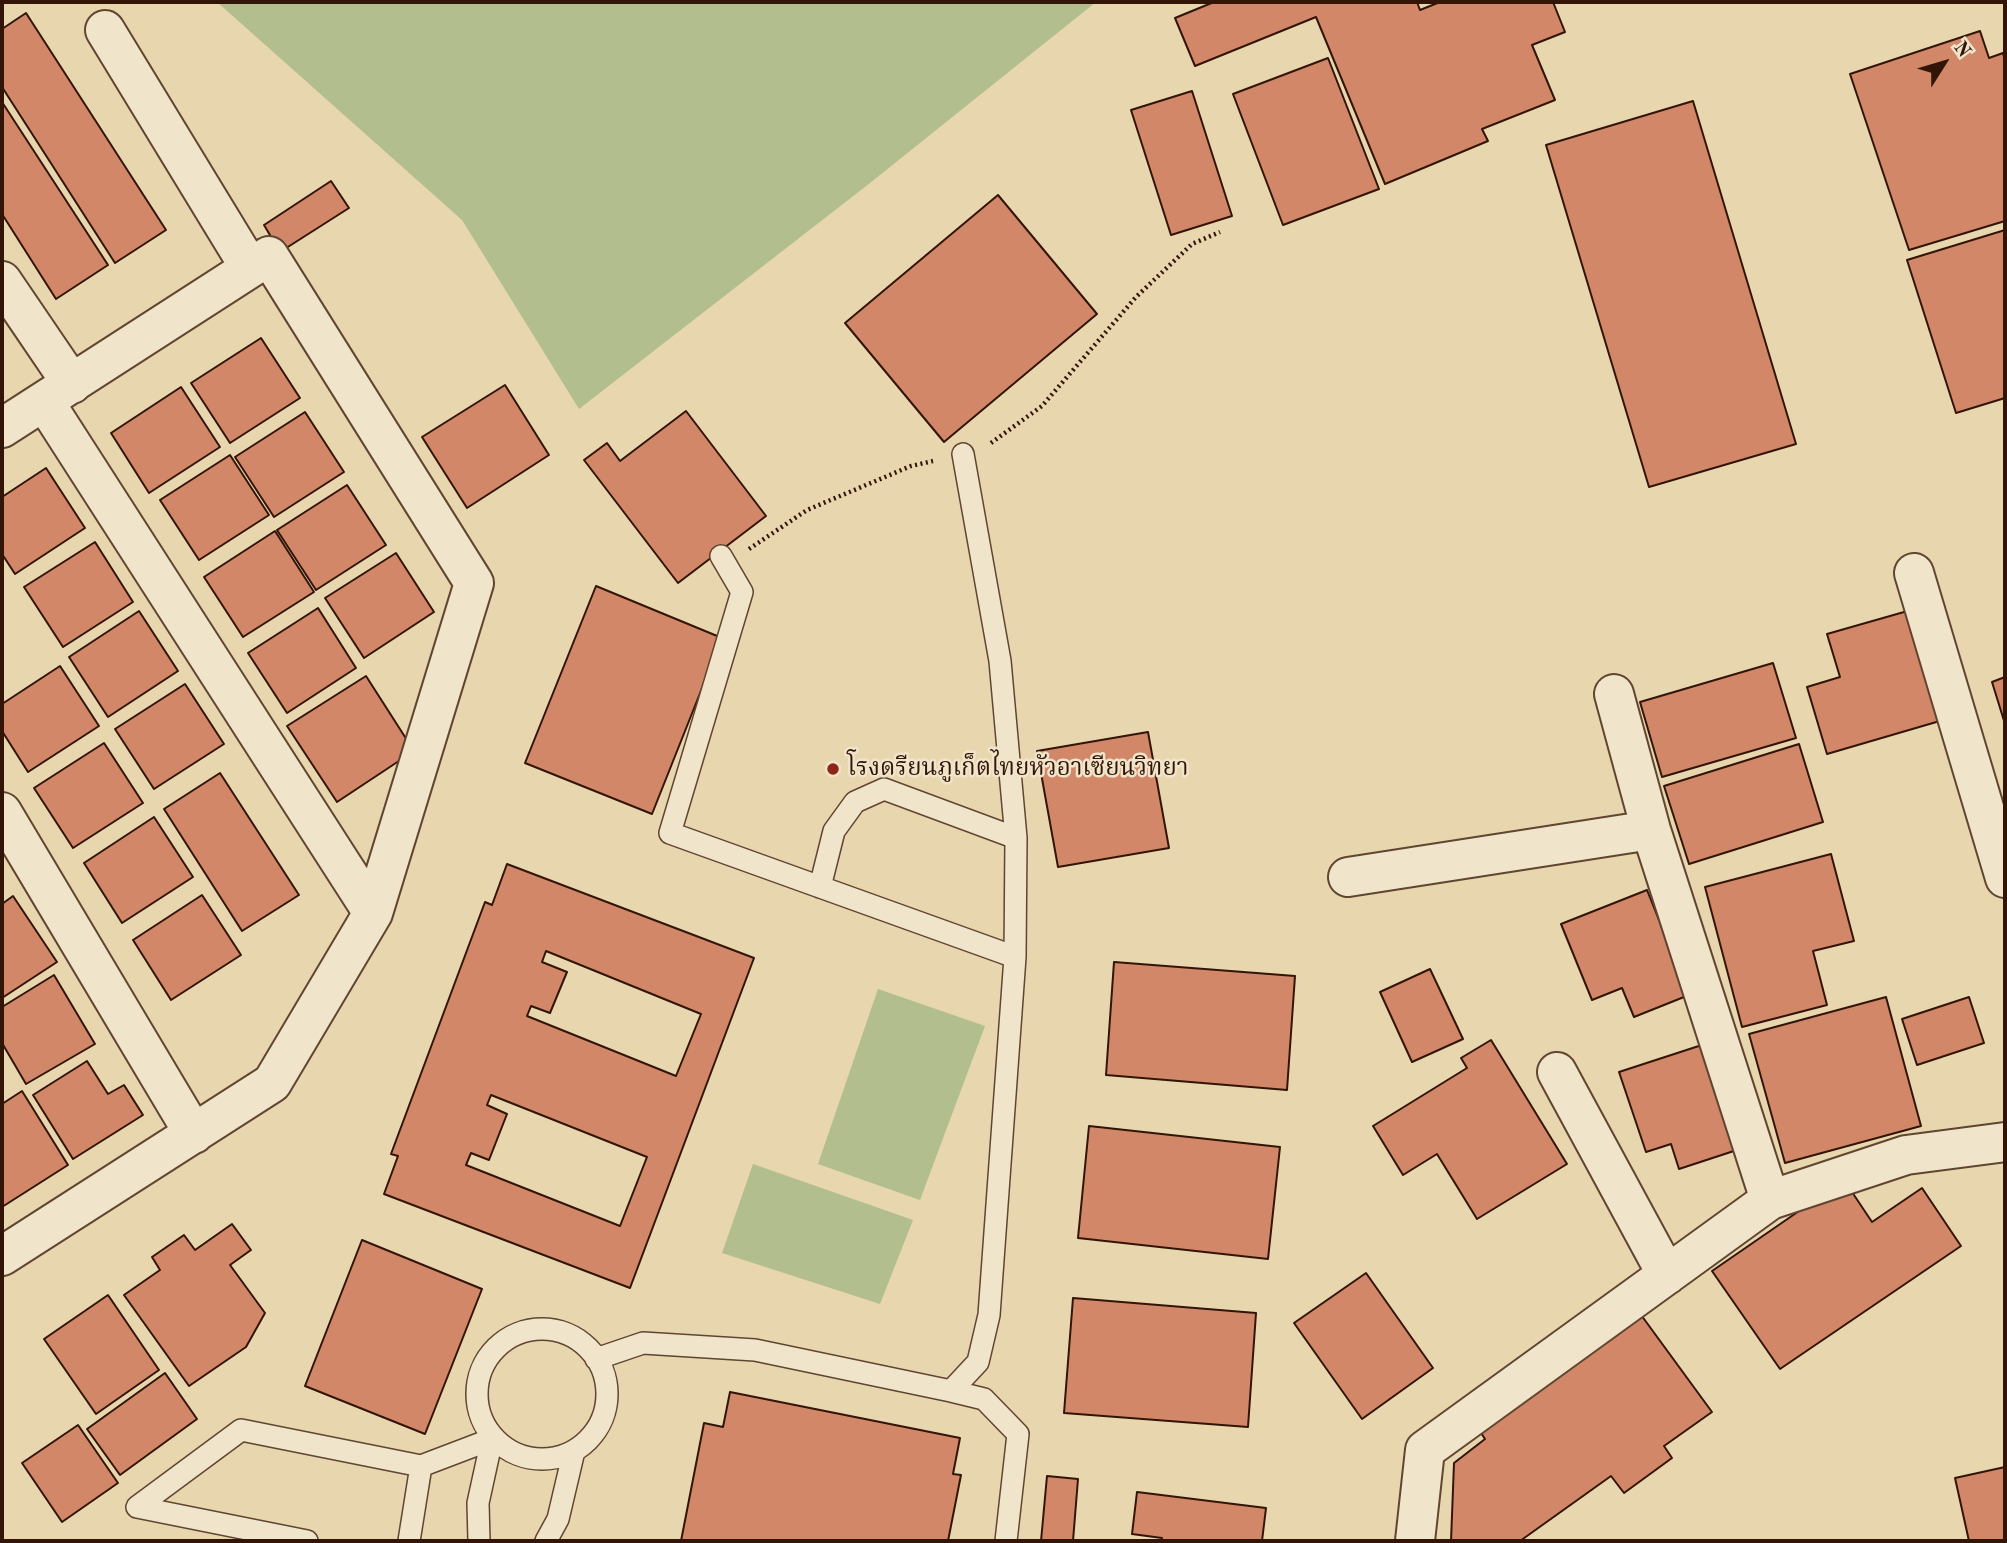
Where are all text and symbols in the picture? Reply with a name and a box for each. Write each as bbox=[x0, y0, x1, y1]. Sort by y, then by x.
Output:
north arrow bbox=[1909, 28, 1979, 98]
text: N bbox=[1949, 39, 1973, 62]
place label: โรงดรียนภูเก็ตไทยหัวอาเซียนวิทยา bbox=[847, 755, 1189, 783]
marker: โรงดรียนภูเก็ตไทยหัวอาเซียนวิทยา bbox=[825, 761, 841, 777]

